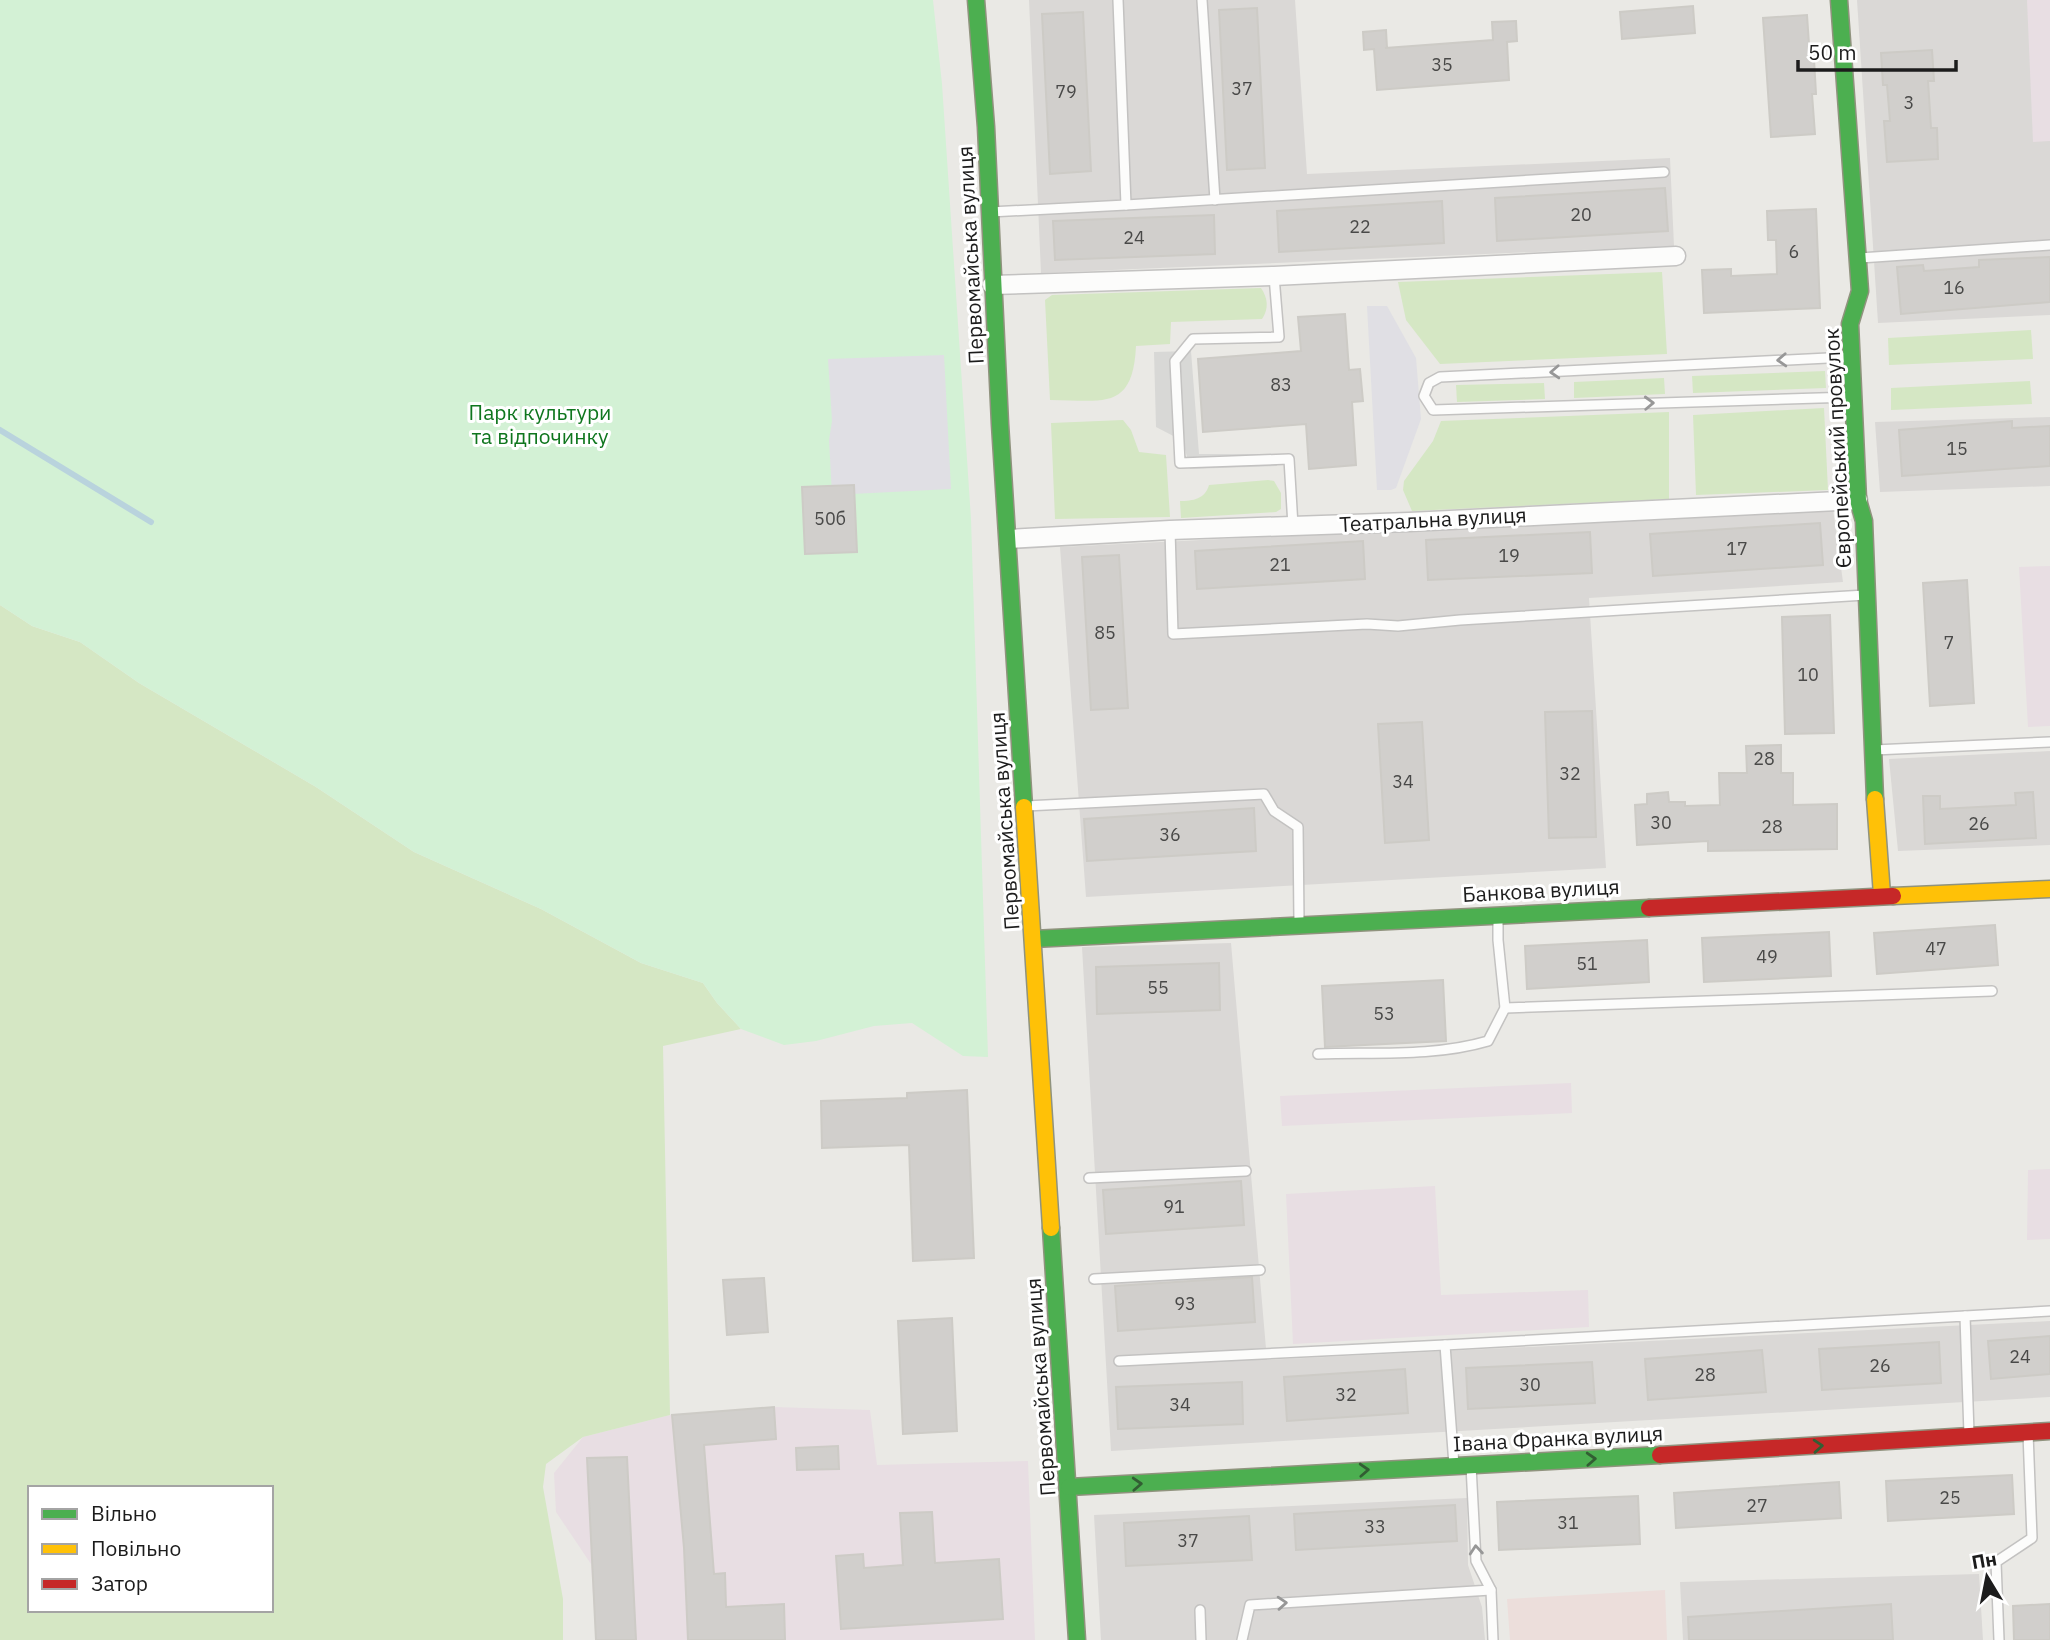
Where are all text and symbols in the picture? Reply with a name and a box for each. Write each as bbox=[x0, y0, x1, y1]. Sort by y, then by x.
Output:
scale bar bbox=[1798, 28, 1955, 72]
text: 50 m bbox=[1808, 38, 1857, 66]
house number: 35 bbox=[1431, 53, 1453, 76]
house number: 37 bbox=[1231, 77, 1253, 100]
house number: 79 bbox=[1055, 80, 1077, 103]
house number: 3 bbox=[1904, 91, 1914, 114]
street label: Первомайська вулиця bbox=[950, 145, 990, 365]
house number: 20 bbox=[1570, 203, 1592, 226]
house number: 22 bbox=[1349, 215, 1371, 238]
house number: 24 bbox=[1123, 226, 1145, 249]
house number: 6 bbox=[1789, 240, 1799, 263]
house number: 16 bbox=[1943, 276, 1965, 299]
street label: Європейський провулок bbox=[1817, 327, 1857, 569]
one-way arrow bbox=[1776, 353, 1787, 368]
one-way arrow bbox=[1549, 364, 1560, 379]
house number: 83 bbox=[1270, 373, 1292, 396]
one-way arrow bbox=[1644, 396, 1655, 411]
park label: Парк культури та відпочинку bbox=[469, 398, 611, 450]
house number: 15 bbox=[1946, 437, 1968, 460]
street label: Театральна вулиця bbox=[1339, 500, 1527, 538]
house number: 50б bbox=[814, 507, 846, 530]
house number: 17 bbox=[1726, 537, 1748, 560]
house number: 19 bbox=[1498, 544, 1520, 567]
house number: 21 bbox=[1269, 553, 1291, 576]
house number: 85 bbox=[1094, 621, 1116, 644]
house number: 7 bbox=[1944, 631, 1954, 654]
house number: 10 bbox=[1797, 663, 1819, 686]
street label: Первомайська вулиця bbox=[982, 711, 1026, 931]
house number: 28 bbox=[1753, 747, 1775, 770]
house number: 32 bbox=[1559, 762, 1581, 785]
house number: 34 bbox=[1392, 770, 1414, 793]
house number: 30 bbox=[1650, 811, 1672, 834]
house number: 26 bbox=[1968, 812, 1990, 835]
house number: 28 bbox=[1761, 815, 1783, 838]
house number: 36 bbox=[1159, 823, 1181, 846]
street label: Банкова вулиця bbox=[1462, 872, 1620, 908]
house number: 47 bbox=[1925, 937, 1947, 960]
house number: 49 bbox=[1756, 945, 1778, 968]
house number: 51 bbox=[1576, 952, 1598, 975]
house number: 55 bbox=[1147, 976, 1169, 999]
house number: 53 bbox=[1373, 1002, 1395, 1025]
house number: 91 bbox=[1163, 1195, 1185, 1218]
street label: Первомайська вулиця bbox=[1018, 1277, 1062, 1497]
house number: 93 bbox=[1174, 1292, 1196, 1315]
house number: 24 bbox=[2009, 1345, 2031, 1368]
house number: 26 bbox=[1869, 1354, 1891, 1377]
house number: 28 bbox=[1694, 1363, 1716, 1386]
house number: 30 bbox=[1519, 1373, 1541, 1396]
house number: 32 bbox=[1335, 1383, 1357, 1406]
house number: 34 bbox=[1169, 1393, 1191, 1416]
street label: Івана Франка вулиця bbox=[1452, 1419, 1664, 1457]
one-way arrow bbox=[1813, 1438, 1824, 1453]
one-way arrow bbox=[1586, 1451, 1597, 1466]
one-way arrow bbox=[1359, 1463, 1370, 1478]
one-way arrow bbox=[1132, 1476, 1143, 1491]
legend bbox=[28, 1486, 273, 1612]
house number: 25 bbox=[1939, 1486, 1961, 1509]
house number: 27 bbox=[1746, 1494, 1768, 1517]
text: Вільно bbox=[91, 1499, 157, 1527]
house number: 31 bbox=[1557, 1511, 1579, 1534]
house number: 33 bbox=[1364, 1515, 1386, 1538]
house number: 37 bbox=[1177, 1529, 1199, 1552]
text: Повільно bbox=[91, 1534, 181, 1562]
north arrow bbox=[1952, 1542, 2022, 1612]
one-way arrow bbox=[1469, 1544, 1484, 1555]
text: Пн bbox=[1970, 1546, 1998, 1574]
text: Затор bbox=[91, 1569, 148, 1597]
one-way arrow bbox=[1277, 1596, 1288, 1611]

